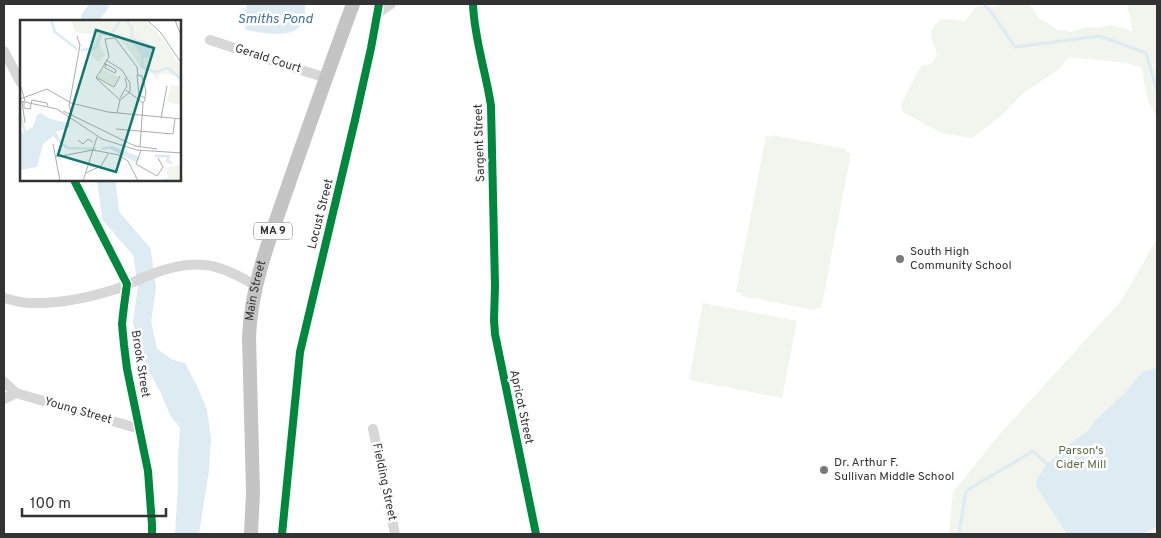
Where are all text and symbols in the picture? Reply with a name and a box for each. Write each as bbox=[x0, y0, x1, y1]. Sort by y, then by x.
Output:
water label: Smiths Pond bbox=[237, 11, 314, 28]
inset map bbox=[20, 20, 181, 181]
street label: Gerald Court bbox=[233, 41, 303, 77]
street label: Sargent Street bbox=[471, 104, 489, 182]
street label: Locust Street bbox=[305, 177, 337, 251]
road number: MA 9 bbox=[254, 222, 292, 240]
place label: South High Community School bbox=[910, 244, 1012, 274]
marker: South High Community School bbox=[894, 253, 906, 265]
street label: Main Street bbox=[242, 259, 270, 322]
street label: Brook Street bbox=[127, 329, 153, 399]
street label: Apricot Street bbox=[505, 368, 537, 446]
street label: Young Street bbox=[42, 394, 114, 428]
street label: Fielding Street bbox=[368, 442, 400, 522]
park label: Parson's Cider Mill bbox=[1056, 443, 1106, 473]
place label: Dr. Arthur F. Sullivan Middle School bbox=[834, 455, 954, 485]
marker: Dr. Arthur F. Sullivan Middle School bbox=[818, 464, 830, 476]
scale bar bbox=[22, 486, 166, 518]
text: 100 m bbox=[30, 495, 71, 514]

